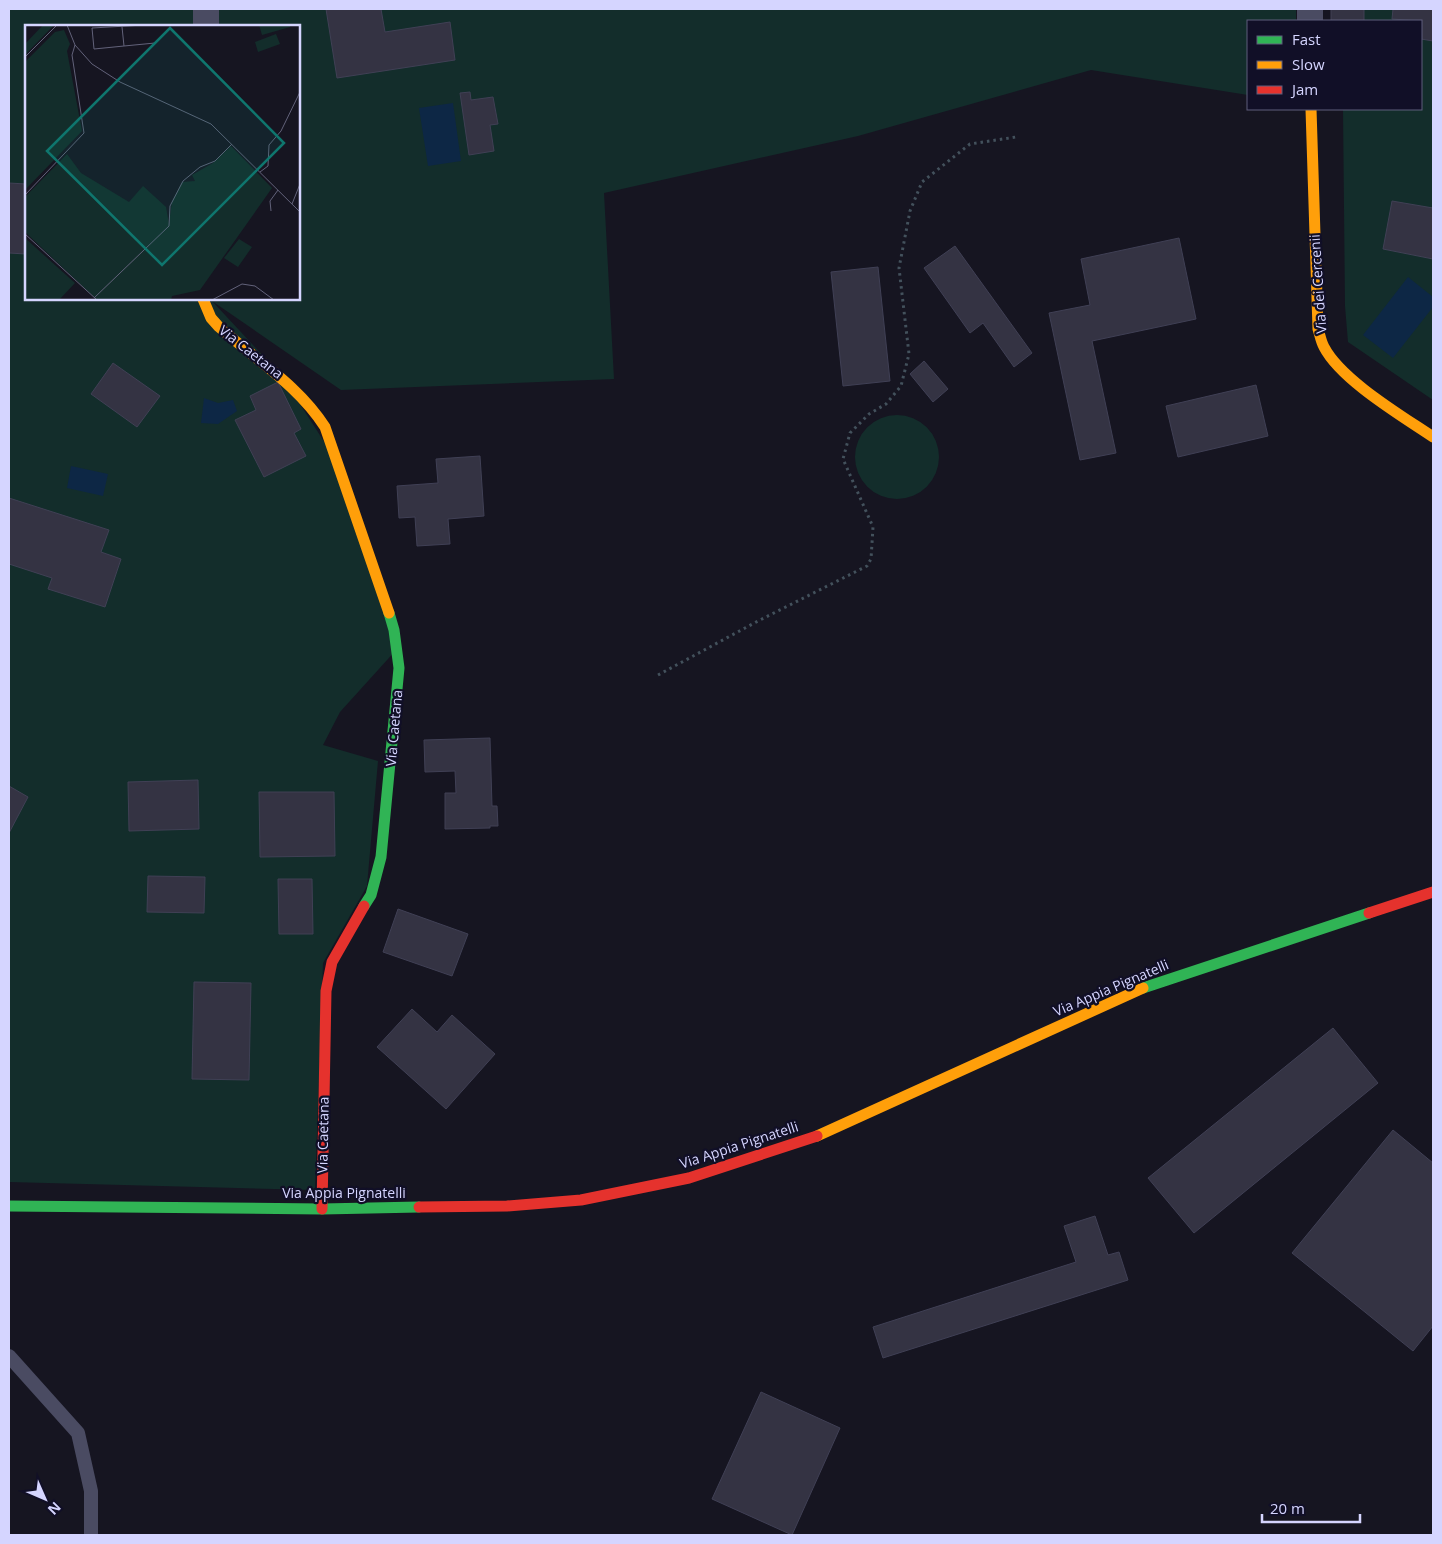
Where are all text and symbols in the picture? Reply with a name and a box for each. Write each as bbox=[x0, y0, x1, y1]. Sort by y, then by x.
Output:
legend bbox=[1247, 20, 1422, 110]
inset map bbox=[25, 25, 300, 300]
text: Fast bbox=[1292, 29, 1321, 49]
text: Slow bbox=[1292, 54, 1325, 74]
text: Jam bbox=[1290, 79, 1318, 99]
street label: Via dei Cercenii bbox=[1305, 234, 1330, 334]
street label: Via Caetana bbox=[215, 320, 287, 383]
street label: Via Caetana bbox=[381, 689, 406, 767]
street label: Via Appia Pignatelli bbox=[1050, 955, 1171, 1020]
street label: Via Caetana bbox=[312, 1096, 333, 1174]
street label: Via Appia Pignatelli bbox=[677, 1116, 801, 1173]
street label: Via Appia Pignatelli bbox=[282, 1183, 406, 1202]
north arrow bbox=[20, 1474, 70, 1524]
scale bar bbox=[1262, 1492, 1360, 1524]
text: N bbox=[44, 1498, 65, 1519]
text: 20 m bbox=[1270, 1498, 1305, 1518]

